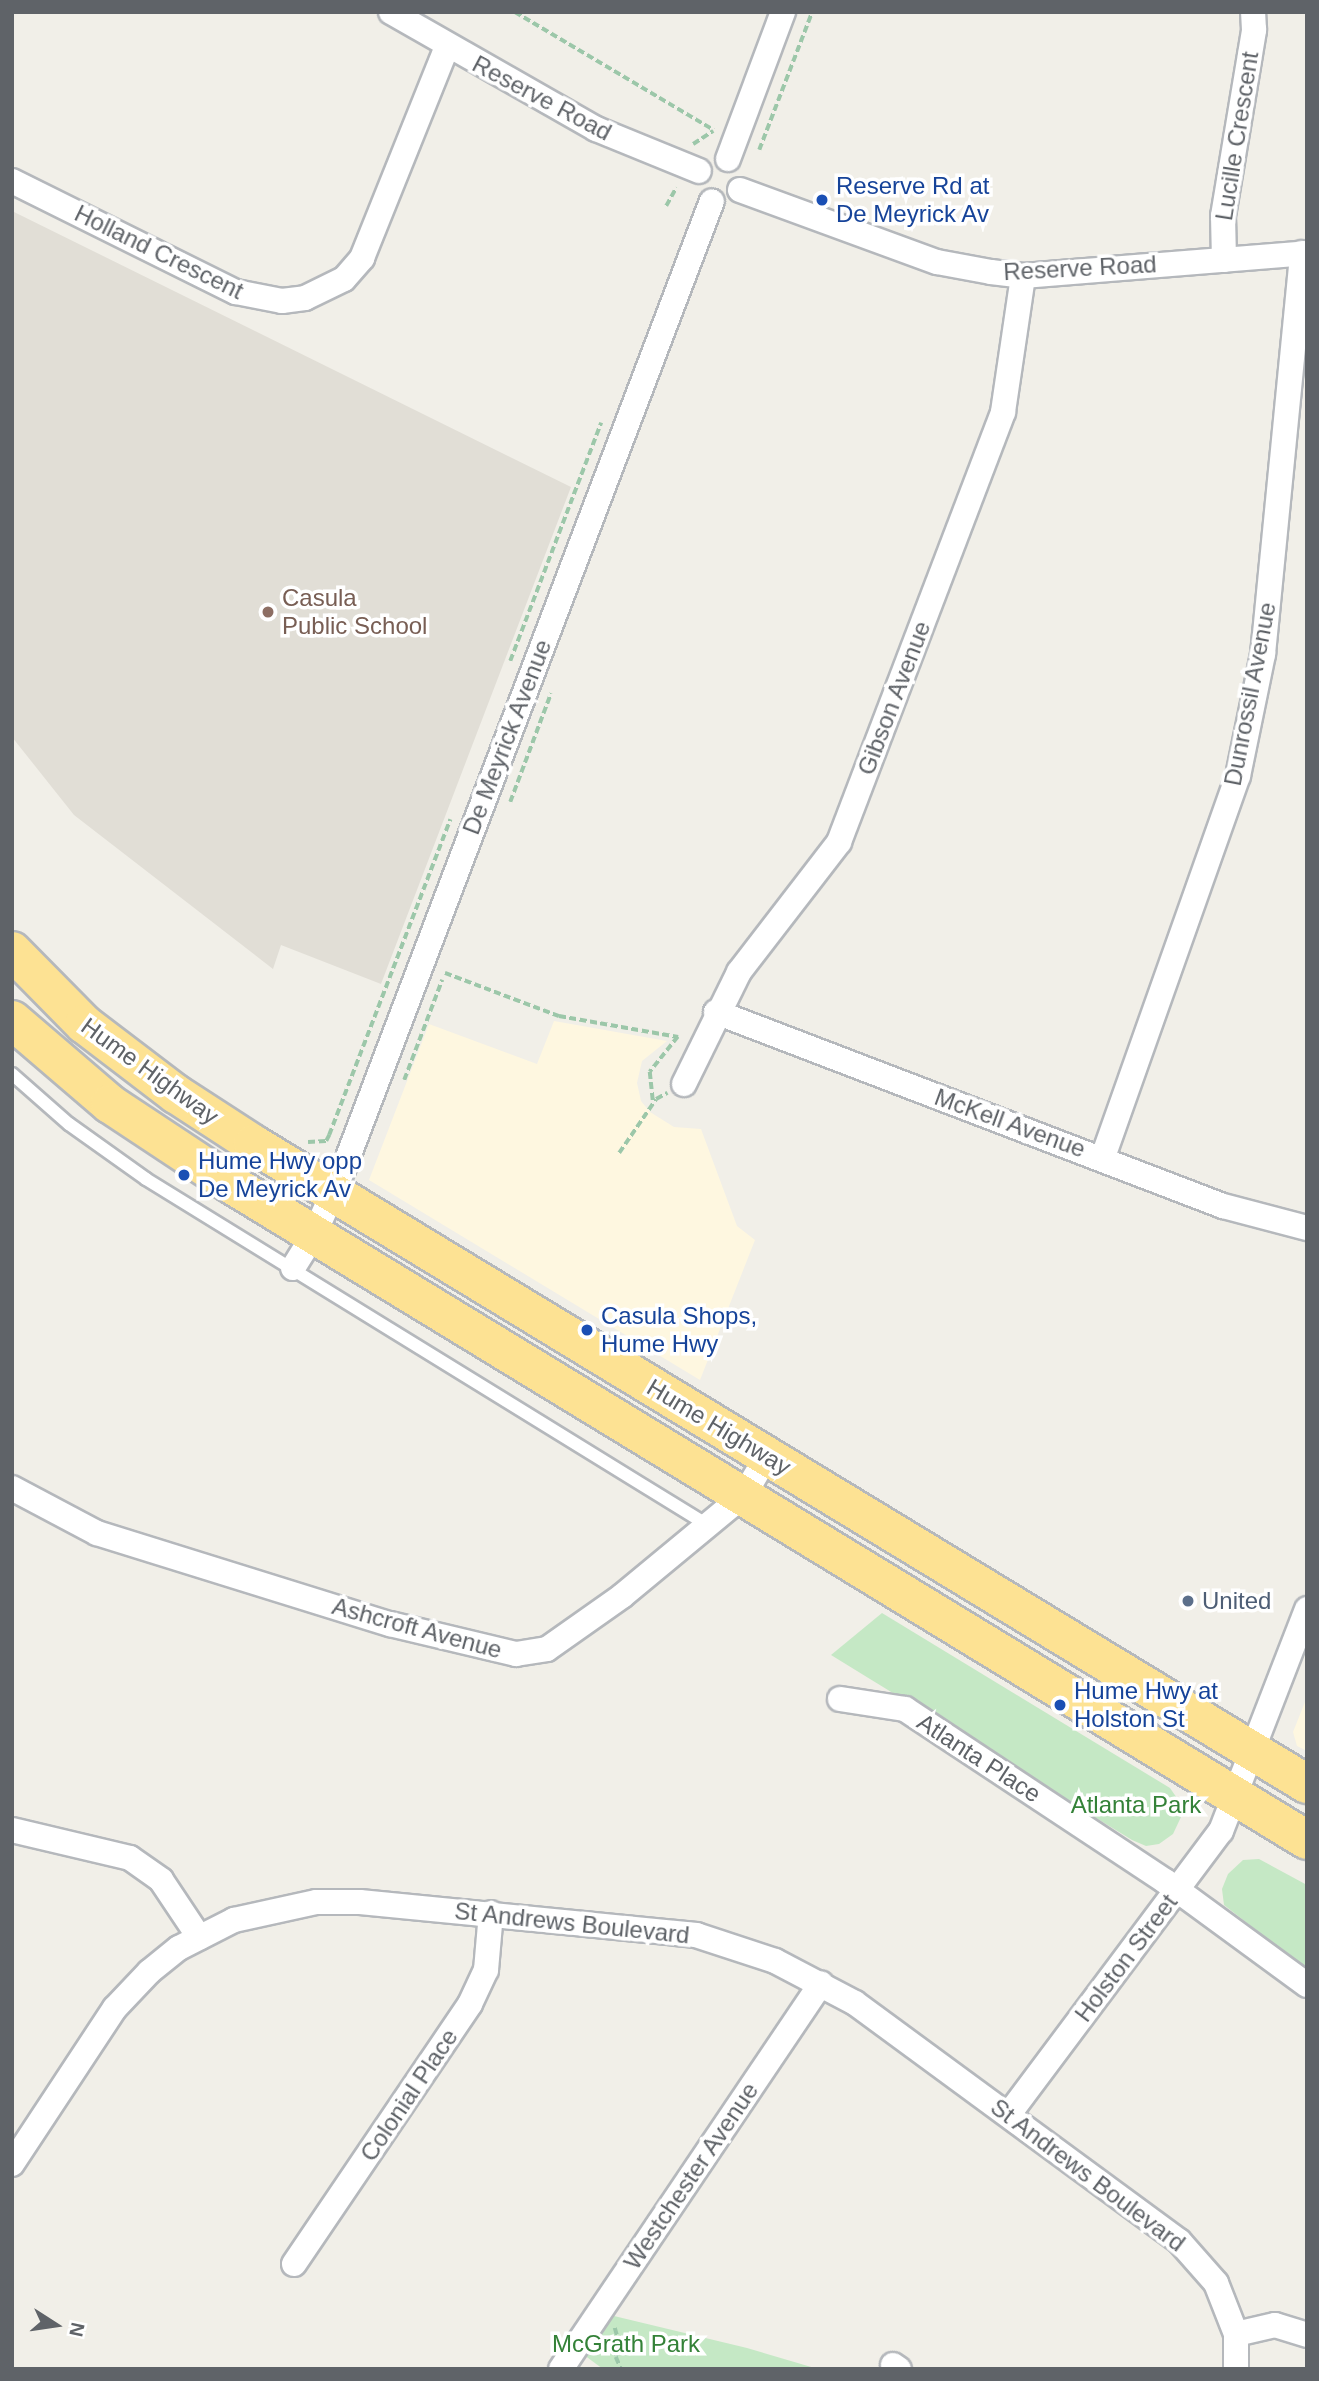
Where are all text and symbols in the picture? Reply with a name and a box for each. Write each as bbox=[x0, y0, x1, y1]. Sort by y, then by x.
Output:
street label: Reserve Road bbox=[468, 49, 616, 147]
street label: Lucille Crescent bbox=[1209, 49, 1265, 223]
place label: Reserve Rd at De Meyrick Av bbox=[836, 172, 990, 228]
marker: Reserve Rd at De Meyrick Av bbox=[814, 192, 830, 208]
street label: Holland Crescent bbox=[70, 199, 248, 305]
street label: Reserve Road bbox=[1003, 250, 1157, 286]
place label: Casula Public School bbox=[282, 584, 427, 640]
street label: Dunrossil Avenue bbox=[1218, 599, 1282, 789]
marker: Casula Public School bbox=[260, 604, 276, 620]
street label: Gibson Avenue bbox=[851, 616, 937, 780]
street label: De Meyrick Avenue bbox=[456, 635, 558, 839]
street label: Hume Highway bbox=[76, 1012, 224, 1130]
street label: McKell Avenue bbox=[930, 1082, 1090, 1164]
place label: Hume Hwy opp De Meyrick Av bbox=[198, 1147, 362, 1203]
marker: Hume Hwy opp De Meyrick Av bbox=[176, 1167, 192, 1183]
place label: Casula Shops, Hume Hwy bbox=[601, 1302, 757, 1358]
marker: Casula Shops, Hume Hwy bbox=[579, 1322, 595, 1338]
street label: Hume Highway bbox=[642, 1373, 796, 1481]
place label: United bbox=[1202, 1587, 1271, 1615]
street label: Ashcroft Avenue bbox=[328, 1591, 506, 1665]
marker: United bbox=[1180, 1593, 1196, 1609]
place label: Hume Hwy at Holston St bbox=[1074, 1677, 1218, 1733]
marker: Hume Hwy at Holston St bbox=[1052, 1697, 1068, 1713]
street label: Atlanta Place bbox=[912, 1707, 1046, 1809]
park label: Atlanta Park bbox=[1071, 1791, 1201, 1819]
street label: Holston Street bbox=[1069, 1889, 1183, 2027]
street label: St Andrews Boulevard bbox=[452, 1896, 692, 1950]
street label: Colonial Place bbox=[354, 2023, 464, 2167]
street label: Westchester Avenue bbox=[617, 2077, 765, 2275]
street label: St Andrews Boulevard bbox=[985, 2092, 1191, 2258]
north arrow bbox=[21, 2290, 91, 2360]
text: N bbox=[65, 2321, 89, 2338]
park label: McGrath Park bbox=[552, 2330, 700, 2358]

